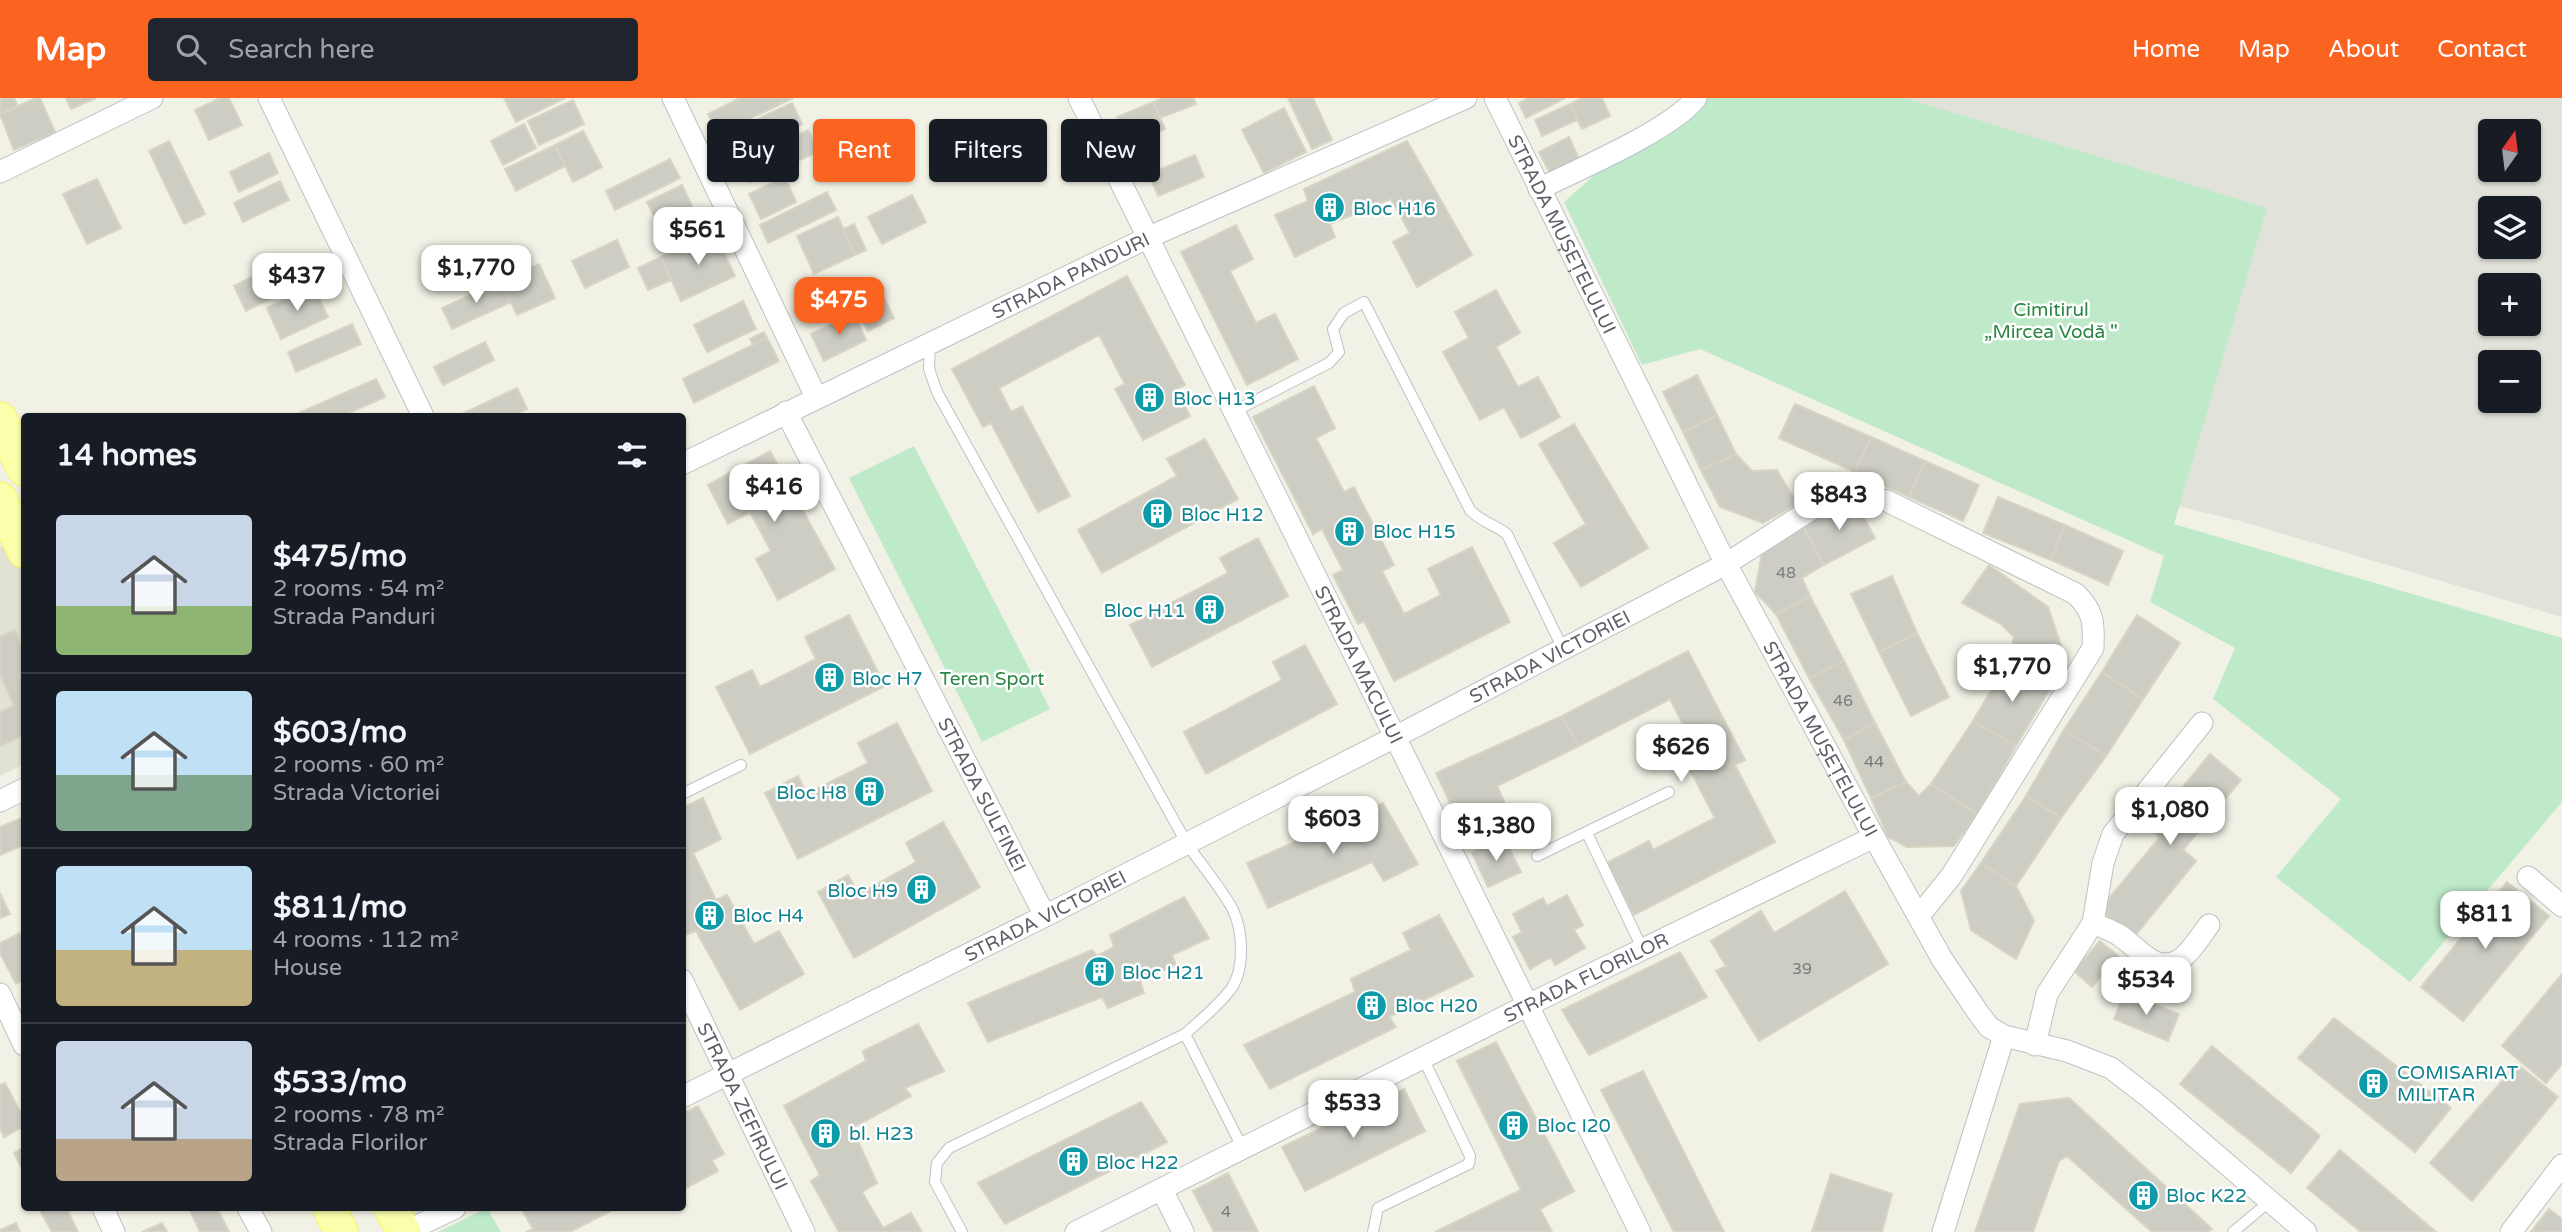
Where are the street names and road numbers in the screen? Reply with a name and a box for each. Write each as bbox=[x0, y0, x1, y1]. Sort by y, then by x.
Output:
street label: STRADA MUȘEȚELULUI bbox=[1503, 132, 1620, 338]
street label: STRADA PANDURI bbox=[989, 228, 1153, 324]
street label: STRADA MACULUI bbox=[1310, 582, 1407, 748]
street label: STRADA VICTORIEI bbox=[1466, 606, 1634, 708]
street label: STRADA MUȘEȚELULUI bbox=[1758, 638, 1882, 841]
street label: STRADA SULFINEI bbox=[933, 714, 1030, 876]
street label: STRADA VICTORIEI bbox=[961, 866, 1130, 966]
street label: STRADA FLORILOR bbox=[1500, 929, 1672, 1027]
street label: STRADA ZEFIRULUI bbox=[692, 1019, 792, 1194]

